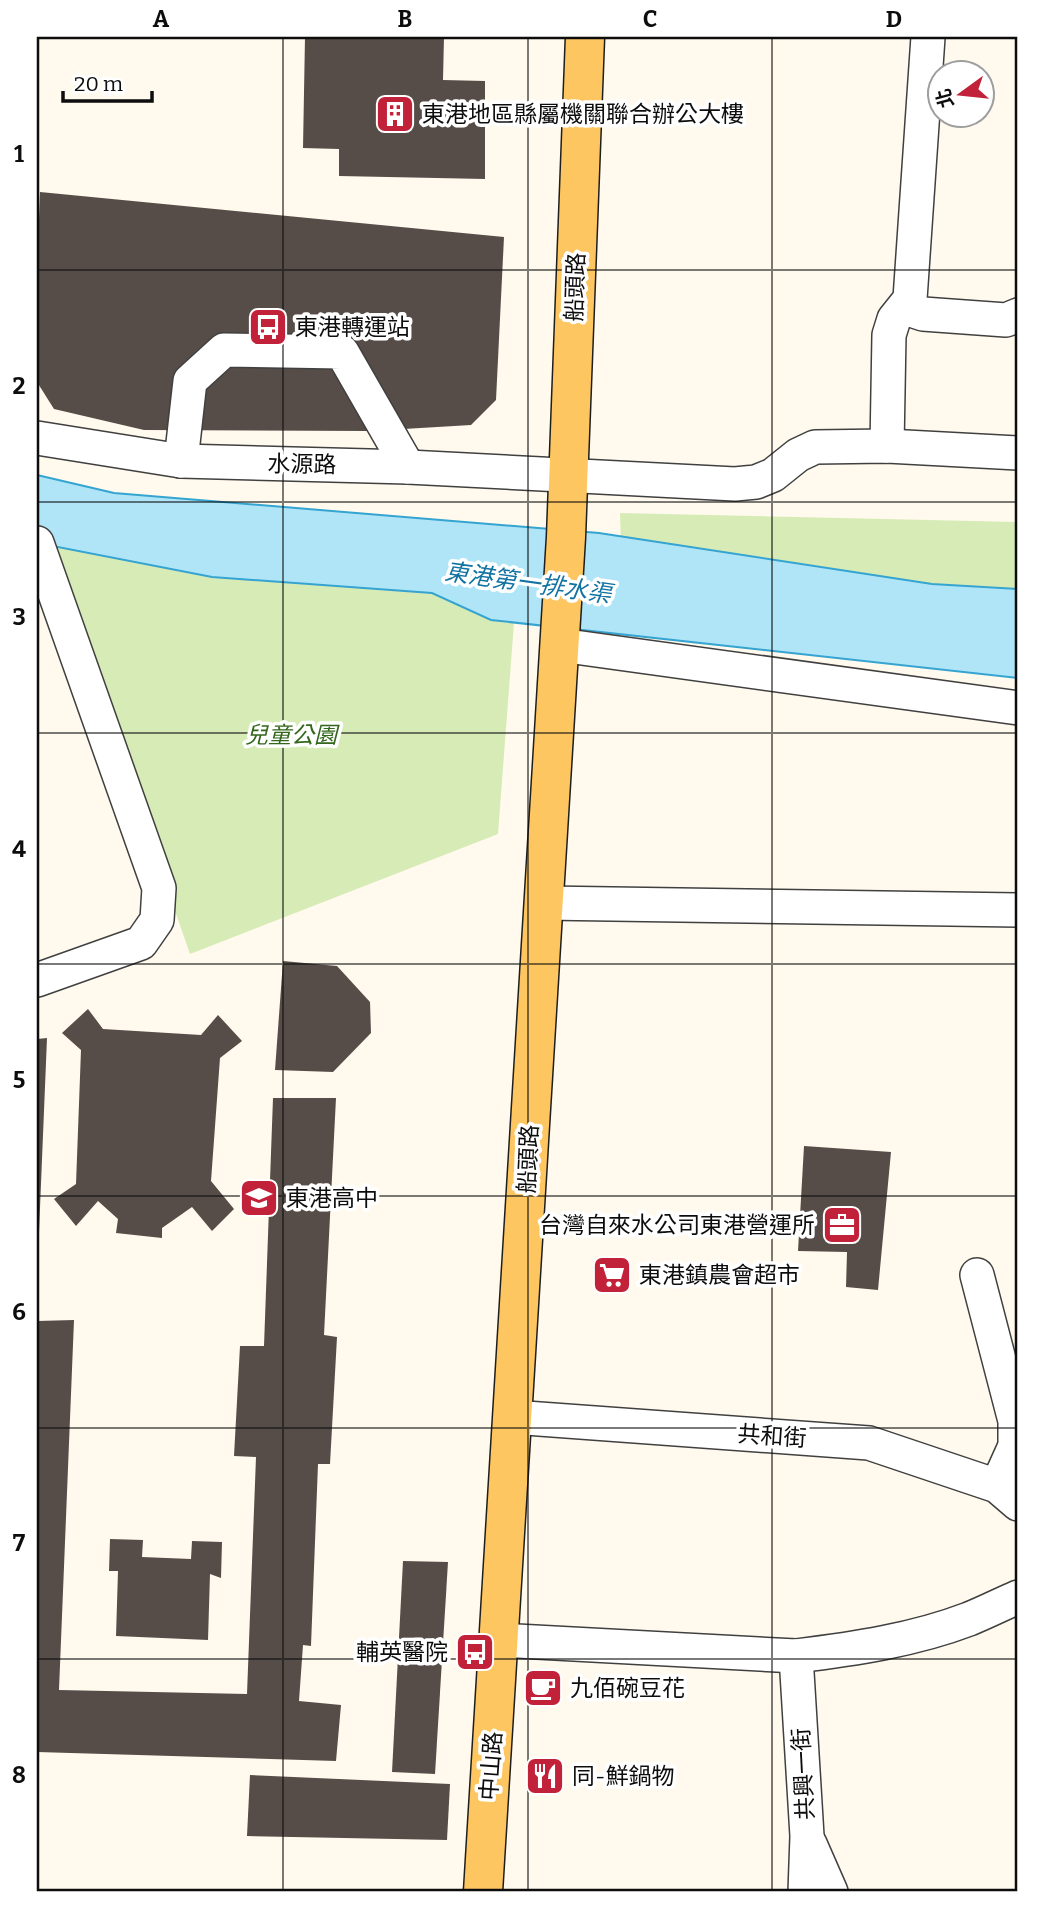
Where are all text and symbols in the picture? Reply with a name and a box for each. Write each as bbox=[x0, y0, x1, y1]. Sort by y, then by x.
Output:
text: A bbox=[153, 5, 170, 33]
text: B bbox=[398, 5, 412, 33]
text: C bbox=[643, 5, 657, 33]
text: D bbox=[886, 5, 902, 33]
scale bar bbox=[63, 60, 152, 104]
north arrow bbox=[926, 60, 996, 130]
text: 20 m bbox=[74, 71, 123, 97]
text: 北 bbox=[931, 86, 959, 110]
building icon: 東港地區縣屬機關聯合辦公大樓 bbox=[374, 93, 416, 135]
place label: 東港地區縣屬機關聯合辦公大樓 bbox=[422, 100, 744, 128]
text: 1 bbox=[14, 140, 24, 168]
street label: 船頭路 bbox=[560, 252, 590, 322]
bus stop icon: 東港轉運站 bbox=[247, 306, 289, 348]
place label: 東港轉運站 bbox=[295, 313, 410, 341]
text: 2 bbox=[13, 372, 26, 400]
street label: 水源路 bbox=[267, 449, 337, 479]
water label: 東港第一排水渠 bbox=[443, 557, 616, 609]
text: 3 bbox=[12, 603, 26, 631]
park label: 兒童公園 bbox=[245, 721, 340, 749]
text: 4 bbox=[12, 835, 26, 863]
text: 5 bbox=[13, 1066, 25, 1094]
street label: 船頭路 bbox=[512, 1124, 544, 1194]
school or university icon: 東港高中 bbox=[238, 1177, 280, 1219]
place label: 東港高中 bbox=[286, 1184, 378, 1212]
office icon: 台灣自來水公司東港營運所 bbox=[821, 1204, 863, 1246]
place label: 台灣自來水公司東港營運所 bbox=[539, 1211, 815, 1239]
supermarket icon: 東港鎮農會超市 bbox=[591, 1254, 633, 1296]
place label: 東港鎮農會超市 bbox=[639, 1261, 800, 1289]
text: 6 bbox=[12, 1298, 26, 1326]
street label: 共和街 bbox=[737, 1420, 807, 1452]
text: 7 bbox=[13, 1529, 26, 1557]
bus stop icon: 輔英醫院 bbox=[454, 1631, 496, 1673]
place label: 輔英醫院 bbox=[356, 1638, 448, 1666]
cafe icon: 九佰碗豆花 bbox=[522, 1667, 564, 1709]
place label: 九佰碗豆花 bbox=[570, 1674, 685, 1702]
street label: 共興一街 bbox=[787, 1727, 819, 1821]
street label: 中山路 bbox=[475, 1731, 507, 1801]
restaurant icon: 同-鮮鍋物 bbox=[524, 1755, 566, 1797]
text: 8 bbox=[12, 1761, 26, 1789]
place label: 同-鮮鍋物 bbox=[572, 1762, 675, 1790]

